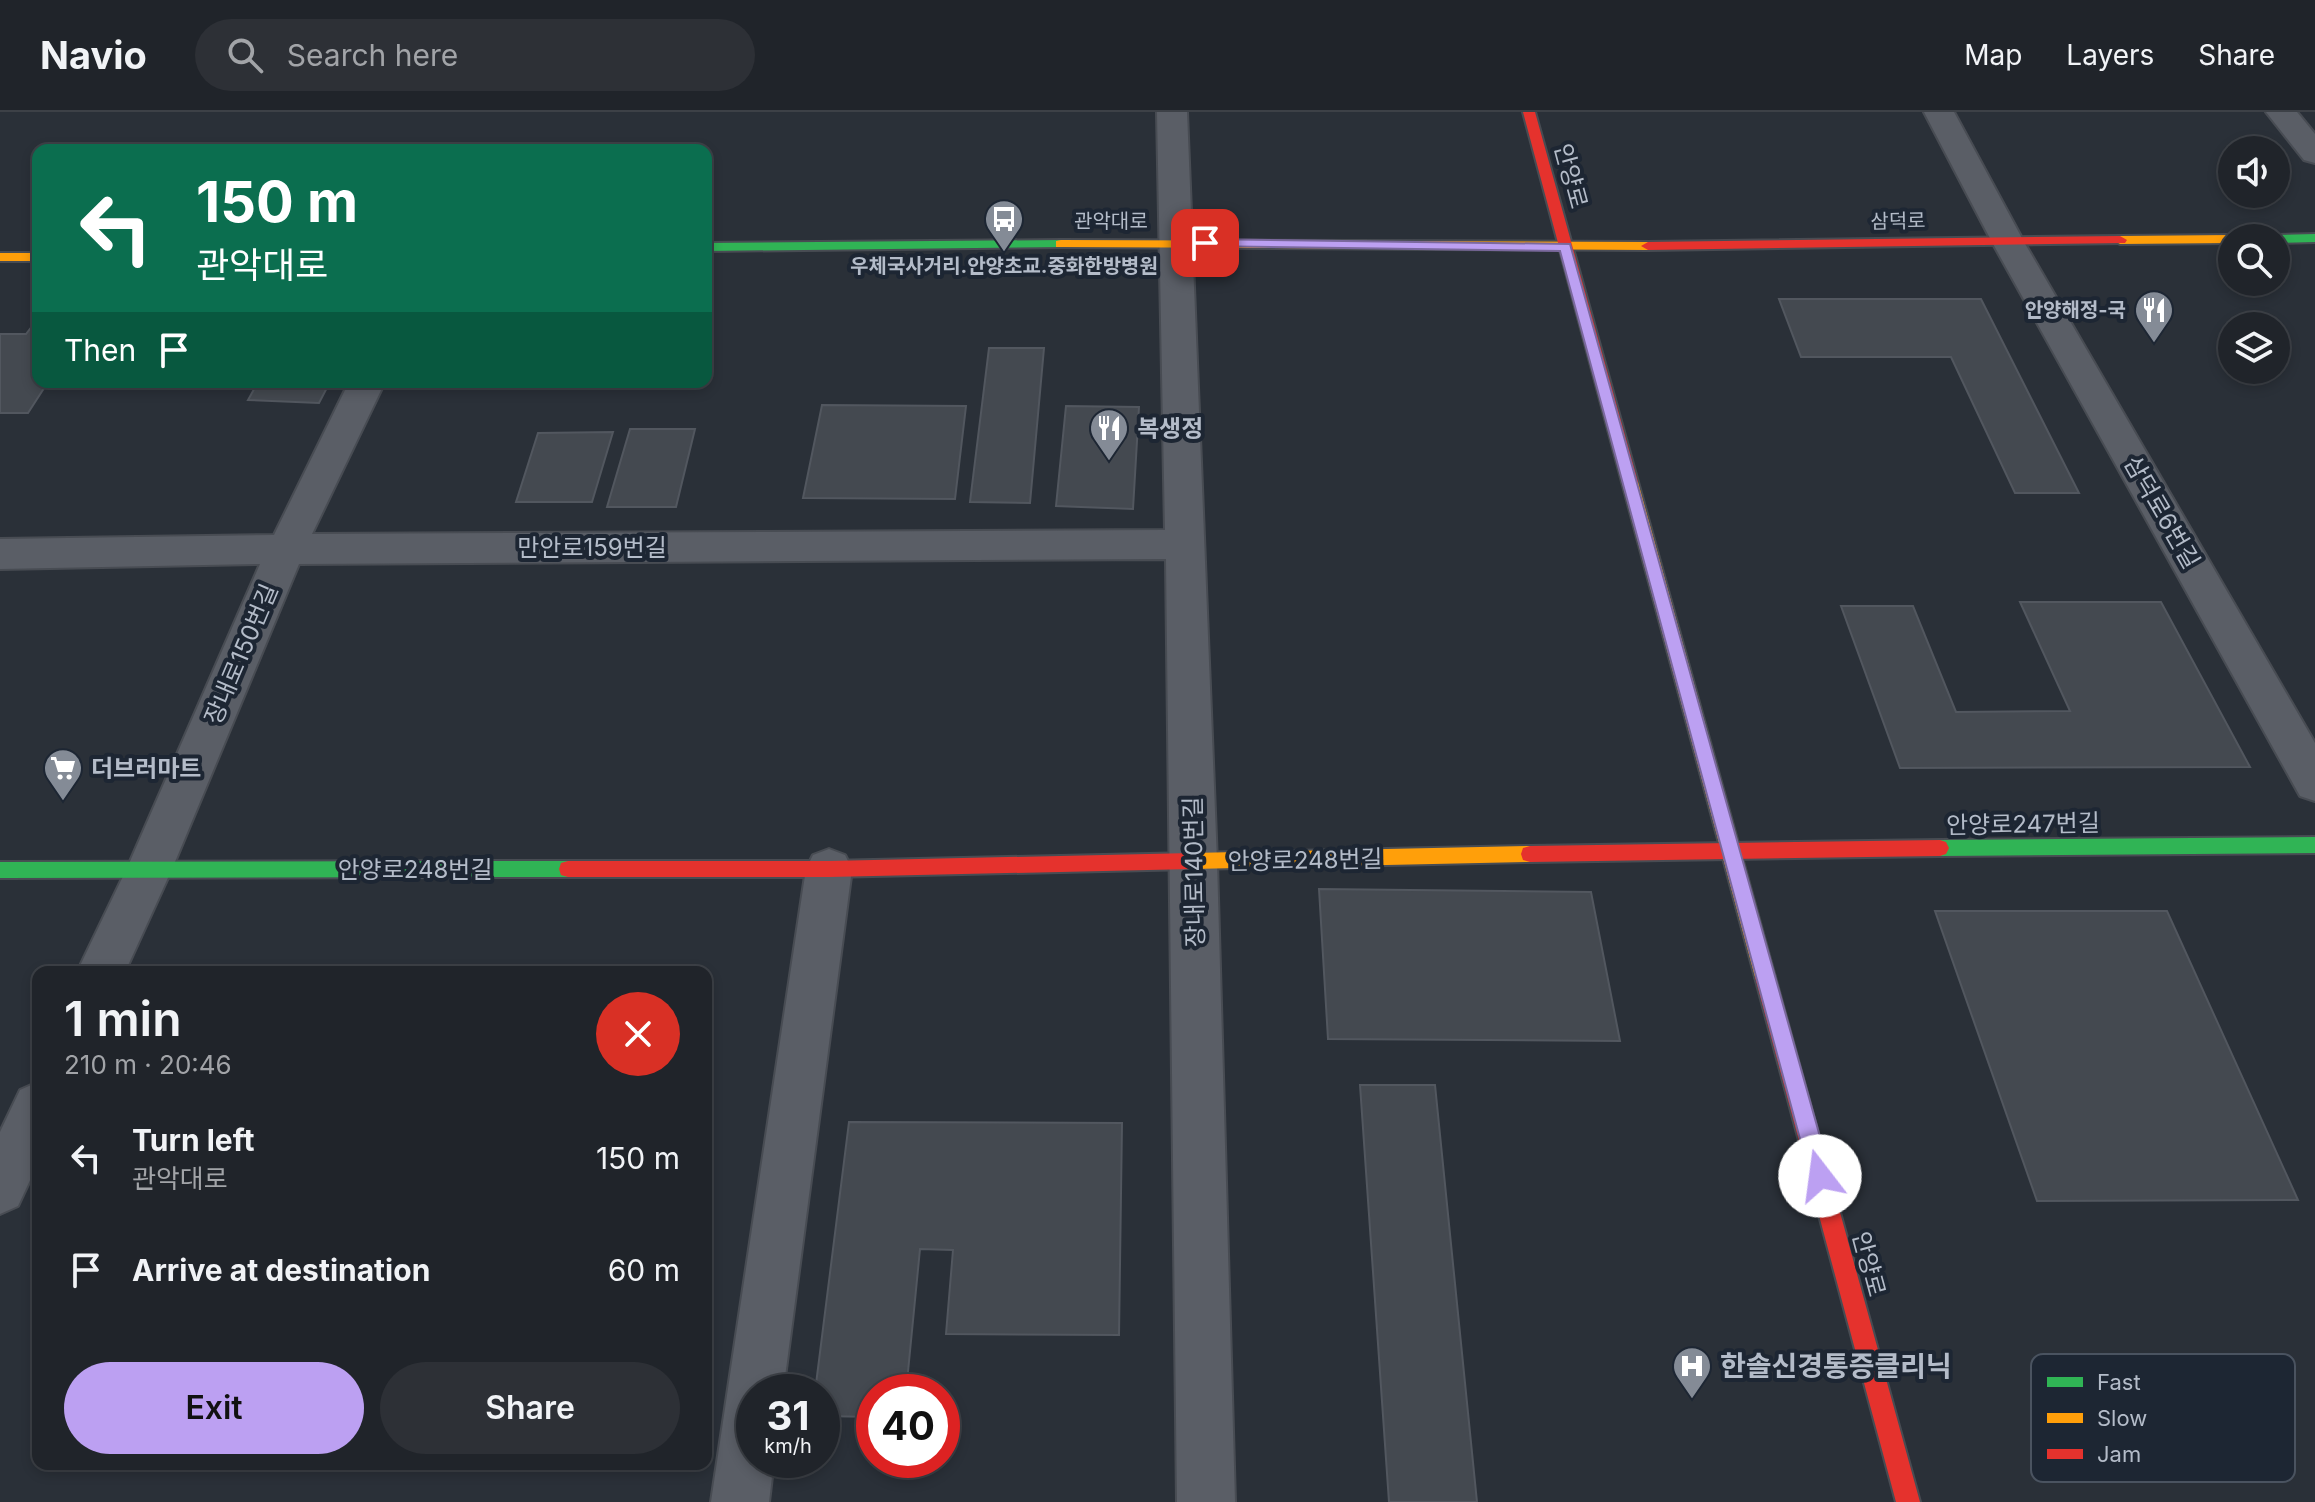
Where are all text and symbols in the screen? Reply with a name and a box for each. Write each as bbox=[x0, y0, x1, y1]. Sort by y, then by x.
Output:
search box bbox=[195, 19, 755, 91]
text: Navio bbox=[40, 32, 147, 78]
icon: search bbox=[223, 33, 267, 77]
text: Search here bbox=[287, 37, 458, 73]
text: Map bbox=[1964, 38, 2022, 72]
text: Layers bbox=[2066, 38, 2154, 72]
text: Share bbox=[2198, 38, 2275, 72]
map controls bbox=[2218, 136, 2290, 384]
button: sound bbox=[2218, 136, 2290, 208]
street label: 안양로 bbox=[1548, 140, 1594, 212]
text: 150 m bbox=[196, 168, 358, 236]
icon: left bbox=[64, 176, 168, 280]
bus stop icon: 우체국사거리.안양초교.중화한방병원 bbox=[983, 198, 1025, 253]
street label: 관악대로 bbox=[1074, 209, 1148, 233]
pin bbox=[1171, 209, 1239, 277]
street label: 삼덕로 bbox=[1870, 209, 1926, 233]
icon: arrive bbox=[1183, 221, 1227, 265]
button: search bbox=[2218, 224, 2290, 296]
text: 관악대로 bbox=[196, 243, 328, 287]
place label: 우체국사거리.안양초교.중화한방병원 bbox=[850, 254, 1158, 278]
restaurant icon: 안양해정-국 bbox=[2133, 289, 2175, 344]
place label: 안양해정-국 bbox=[2025, 298, 2126, 322]
button: layers bbox=[2218, 312, 2290, 384]
icon: arrive bbox=[152, 328, 196, 372]
text: Then bbox=[64, 332, 136, 368]
restaurant icon: 복생정 bbox=[1088, 407, 1130, 462]
place label: 복생정 bbox=[1137, 414, 1203, 443]
street label: 삼덕로6번길 bbox=[2118, 450, 2206, 574]
street label: 만안로159번길 bbox=[517, 533, 667, 562]
street label: 장내로150번길 bbox=[198, 579, 284, 729]
supermarket icon: 더브러마트 bbox=[42, 747, 84, 802]
place label: 더브러마트 bbox=[91, 754, 201, 783]
street label: 장내로140번길 bbox=[1178, 796, 1210, 948]
street label: 안양로247번길 bbox=[1946, 808, 2100, 840]
street label: 안양로248번길 bbox=[1227, 844, 1383, 876]
street label: 안양로248번길 bbox=[337, 855, 493, 884]
text: 1 min bbox=[64, 989, 182, 1048]
button: close bbox=[596, 992, 680, 1076]
text: 210 m · 20:46 bbox=[64, 1049, 232, 1080]
text: Turn left bbox=[132, 1122, 254, 1158]
position arrow bbox=[1778, 1134, 1862, 1218]
icon: left bbox=[64, 1136, 108, 1180]
text: 150 m bbox=[596, 1140, 680, 1176]
text: 관악대로 bbox=[132, 1163, 228, 1194]
street label: 안양로 bbox=[1846, 1228, 1892, 1300]
icon: arrive bbox=[64, 1248, 108, 1292]
text: Arrive at destination bbox=[132, 1252, 430, 1288]
text: 60 m bbox=[608, 1252, 680, 1288]
hospital icon: 한솔신경통증클리닉 bbox=[1671, 1345, 1713, 1400]
place label: 한솔신경통증클리닉 bbox=[1720, 1349, 1952, 1383]
legend bbox=[2031, 1354, 2295, 1482]
button: Exit bbox=[64, 1362, 364, 1454]
button: Share bbox=[380, 1362, 680, 1454]
text: Fast bbox=[2097, 1369, 2141, 1395]
speed limit sign: 40 bbox=[856, 1374, 960, 1478]
text: 31 bbox=[766, 1391, 810, 1440]
text: Slow bbox=[2097, 1405, 2147, 1431]
text: km/h bbox=[764, 1434, 812, 1458]
text: Jam bbox=[2097, 1441, 2141, 1467]

